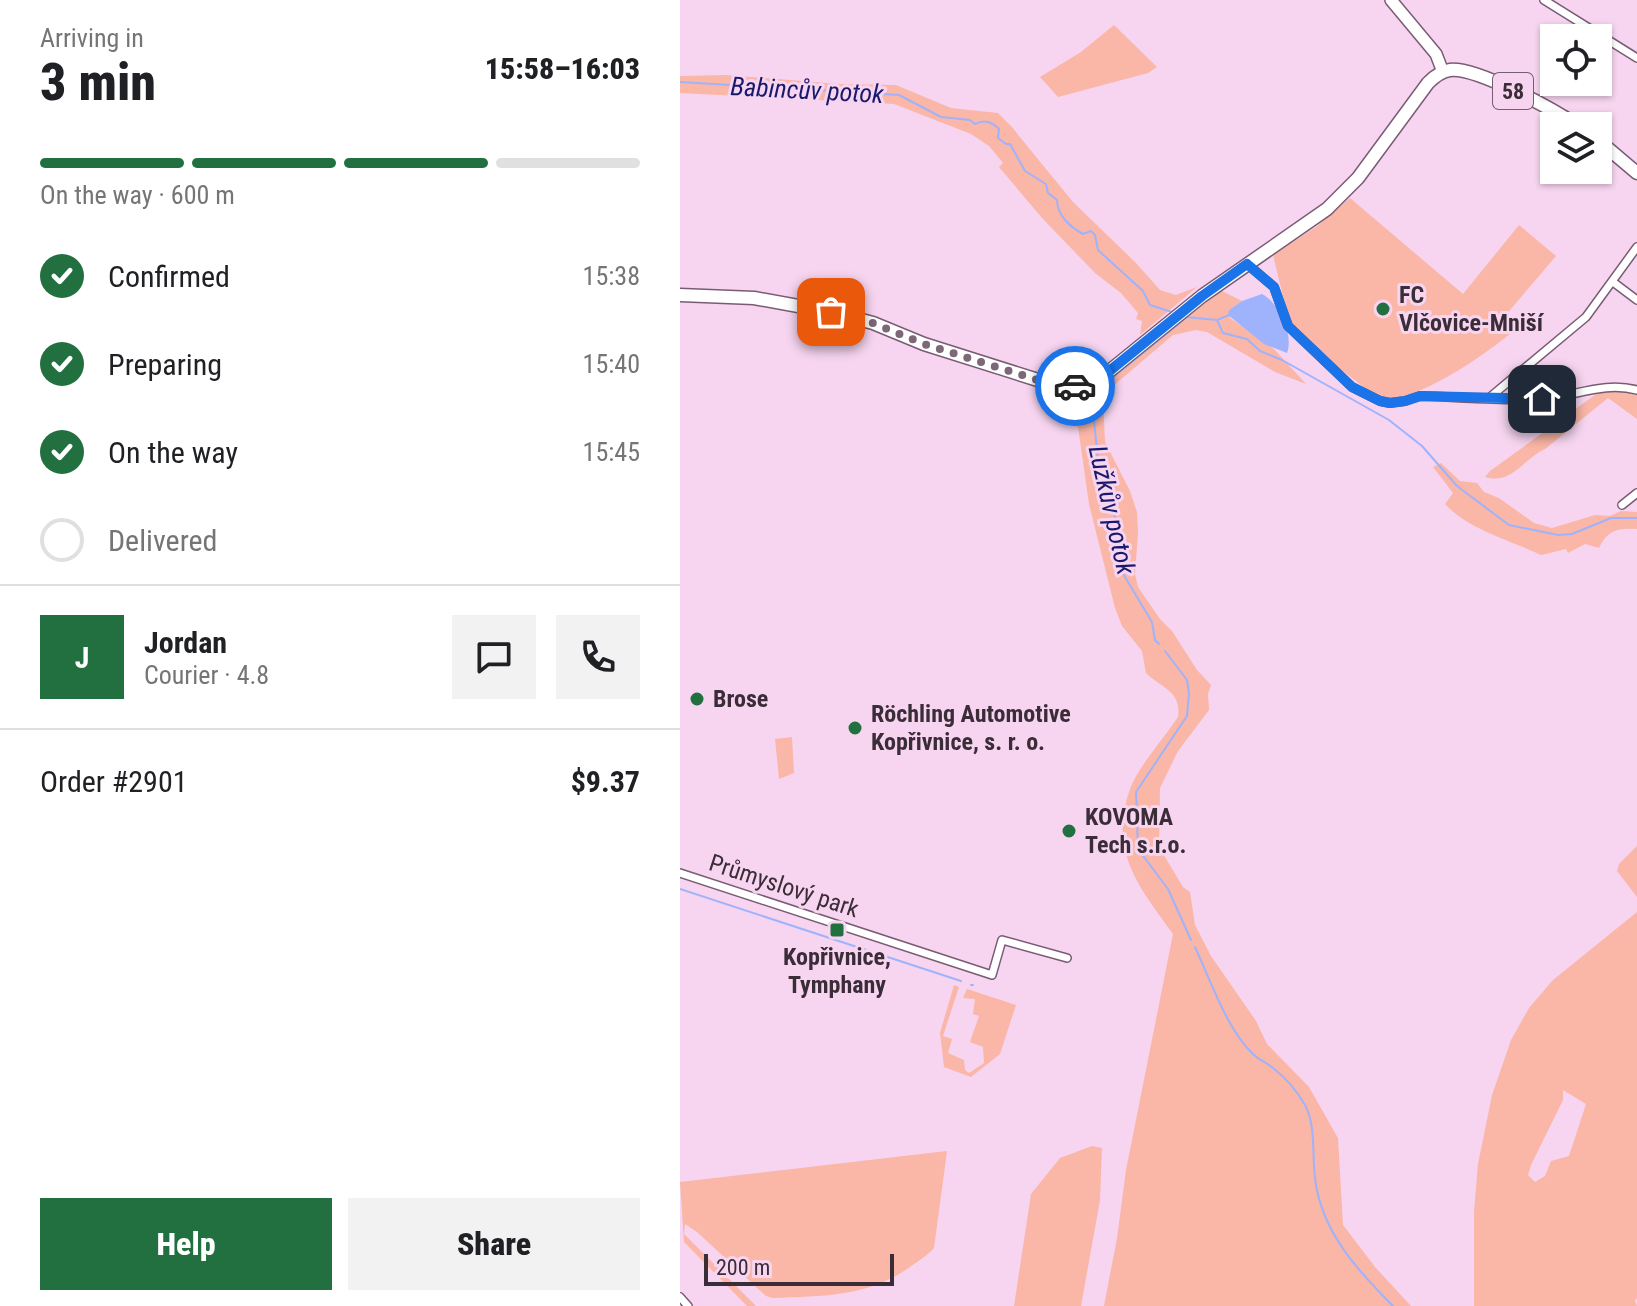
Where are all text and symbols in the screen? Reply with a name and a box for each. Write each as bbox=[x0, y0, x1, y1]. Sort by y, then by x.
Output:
text: Arriving in bbox=[40, 23, 144, 53]
map controls bbox=[1540, 24, 1612, 184]
button: locate bbox=[1540, 24, 1612, 96]
text: 15:58–16:03 bbox=[485, 51, 640, 86]
text: 3 min bbox=[40, 52, 156, 113]
water label: Babincův potok bbox=[730, 71, 885, 109]
road number: 58 bbox=[1493, 73, 1533, 109]
button: layers bbox=[1540, 112, 1612, 184]
text: On the way · 600 m bbox=[40, 180, 235, 210]
icon: check bbox=[40, 254, 84, 298]
text: Confirmed bbox=[108, 259, 230, 294]
text: 15:38 bbox=[583, 261, 640, 291]
pin bbox=[797, 278, 865, 346]
place label: FC Vlčovice-Mniší bbox=[1399, 281, 1545, 337]
icon: bag bbox=[809, 290, 853, 334]
marker: FC Vlčovice-Mniší bbox=[1374, 300, 1392, 318]
icon: check bbox=[40, 342, 84, 386]
courier bbox=[1035, 346, 1115, 426]
text: Preparing bbox=[108, 347, 222, 382]
text: 15:40 bbox=[583, 349, 640, 379]
icon: car bbox=[1053, 364, 1097, 408]
pin bbox=[1508, 365, 1576, 433]
icon: home bbox=[1520, 377, 1564, 421]
icon: check bbox=[40, 430, 84, 474]
text: On the way bbox=[108, 435, 238, 470]
text: 15:45 bbox=[583, 437, 640, 467]
water label: Lužkův potok bbox=[1083, 443, 1142, 578]
text: Delivered bbox=[108, 523, 217, 558]
button: chat bbox=[452, 615, 536, 699]
button: phone bbox=[556, 615, 640, 699]
text: Jordan bbox=[144, 625, 227, 660]
text: J bbox=[75, 640, 89, 675]
text: Courier · 4.8 bbox=[144, 660, 269, 690]
place label: Brose bbox=[713, 685, 768, 713]
marker: Brose bbox=[688, 690, 706, 708]
place label: Röchling Automotive Kopřivnice, s. r. o. bbox=[871, 700, 1071, 756]
marker: Röchling Automotive Kopřivnice, s. r. o. bbox=[846, 719, 864, 737]
text: Order #2901 bbox=[40, 764, 188, 799]
text: $9.37 bbox=[571, 764, 640, 799]
place label: KOVOMA Tech s.r.o. bbox=[1085, 803, 1187, 859]
marker: KOVOMA Tech s.r.o. bbox=[1060, 822, 1078, 840]
street label: Průmyslový park bbox=[706, 849, 863, 923]
marker: Kopřivnice, Tymphany bbox=[828, 921, 846, 939]
place label: Kopřivnice, Tymphany bbox=[783, 943, 891, 999]
button: Help bbox=[40, 1198, 332, 1290]
button: Share bbox=[348, 1198, 640, 1290]
scale bar bbox=[704, 1250, 894, 1286]
text: 200 m bbox=[716, 1255, 770, 1280]

